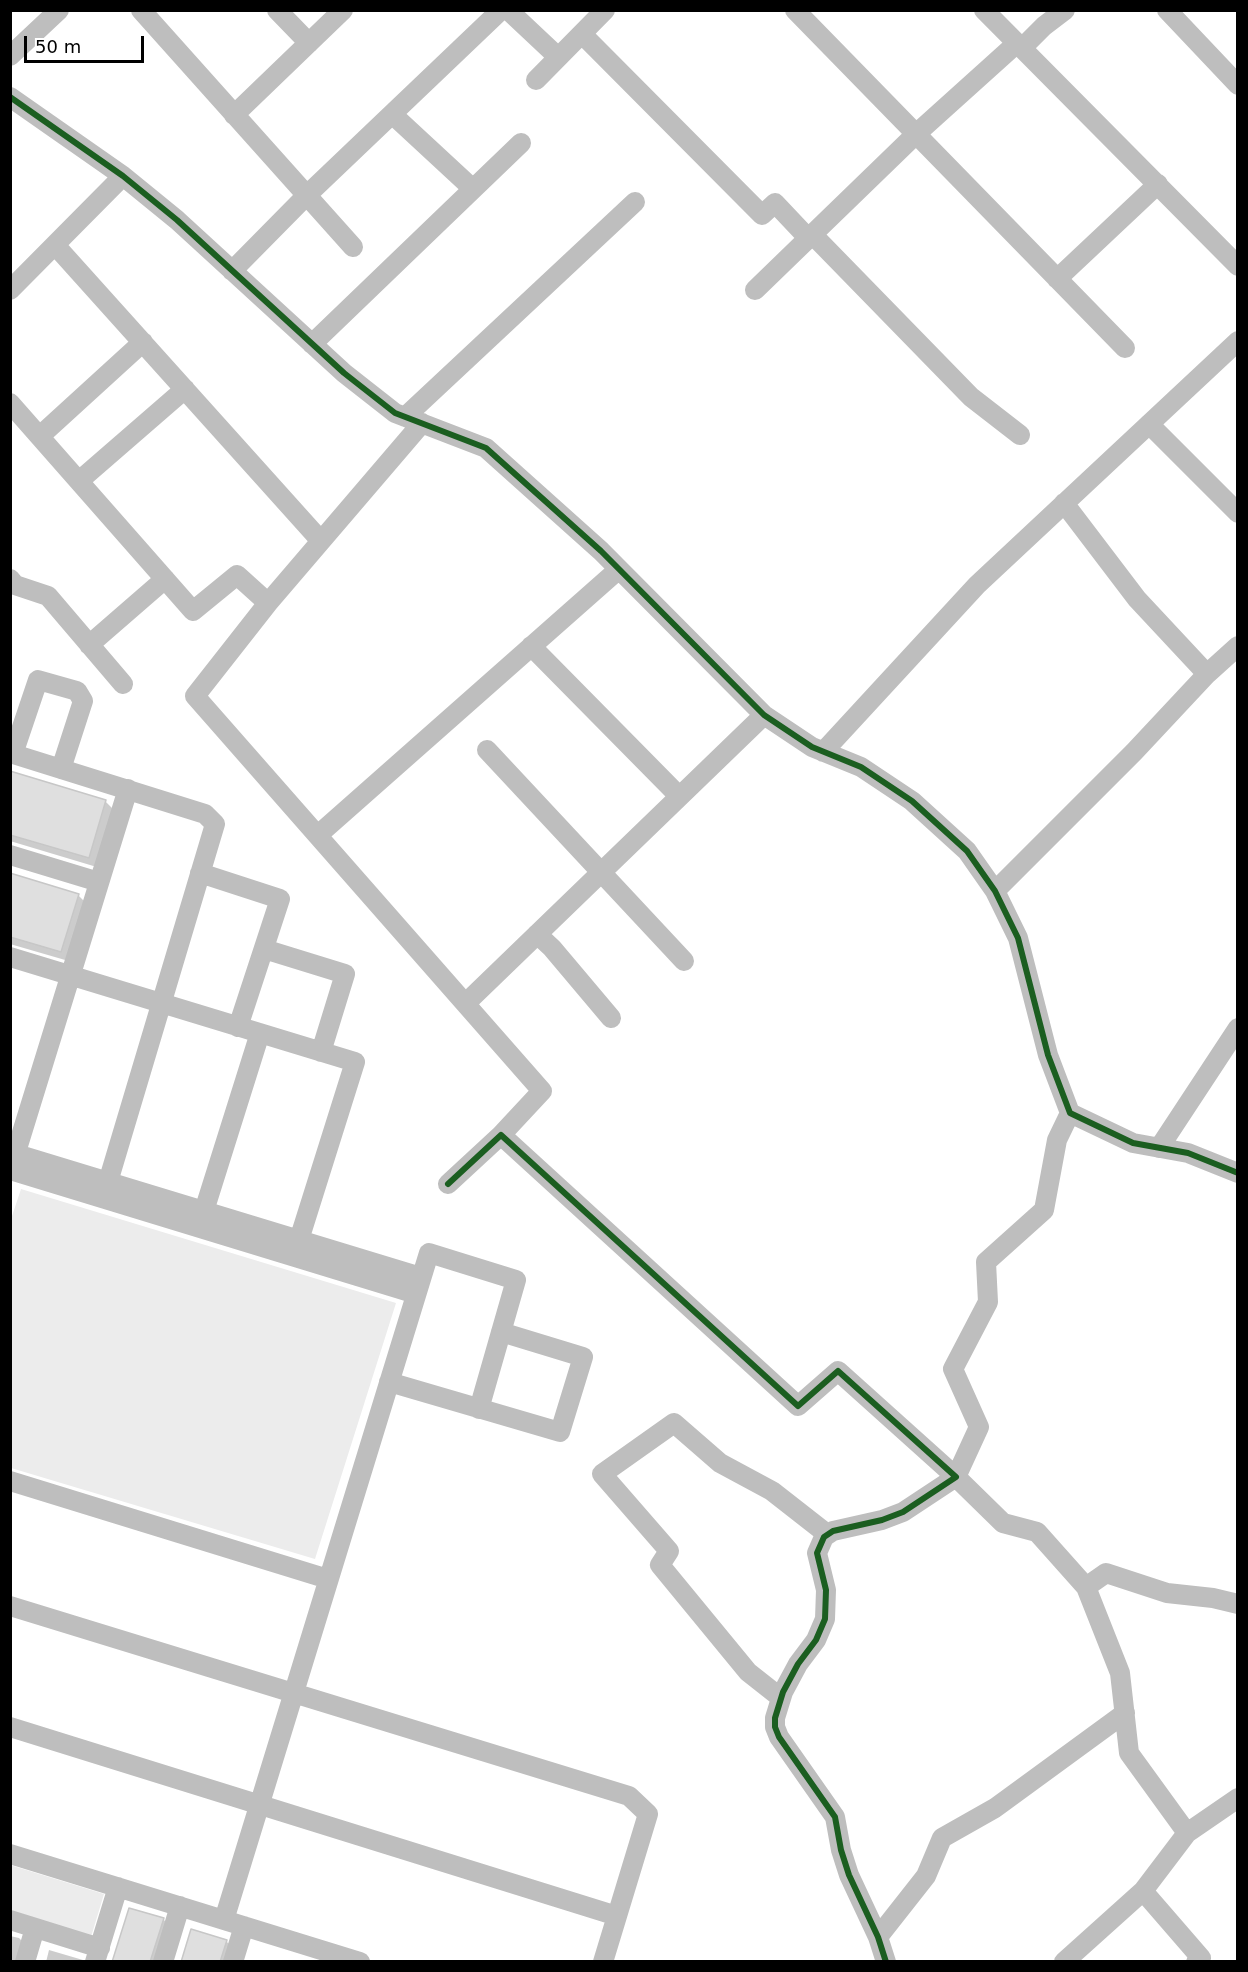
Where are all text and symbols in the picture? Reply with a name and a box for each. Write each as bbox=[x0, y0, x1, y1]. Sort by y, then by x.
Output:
scale bar bbox=[27, 24, 147, 62]
text: 50 m bbox=[35, 36, 81, 57]

